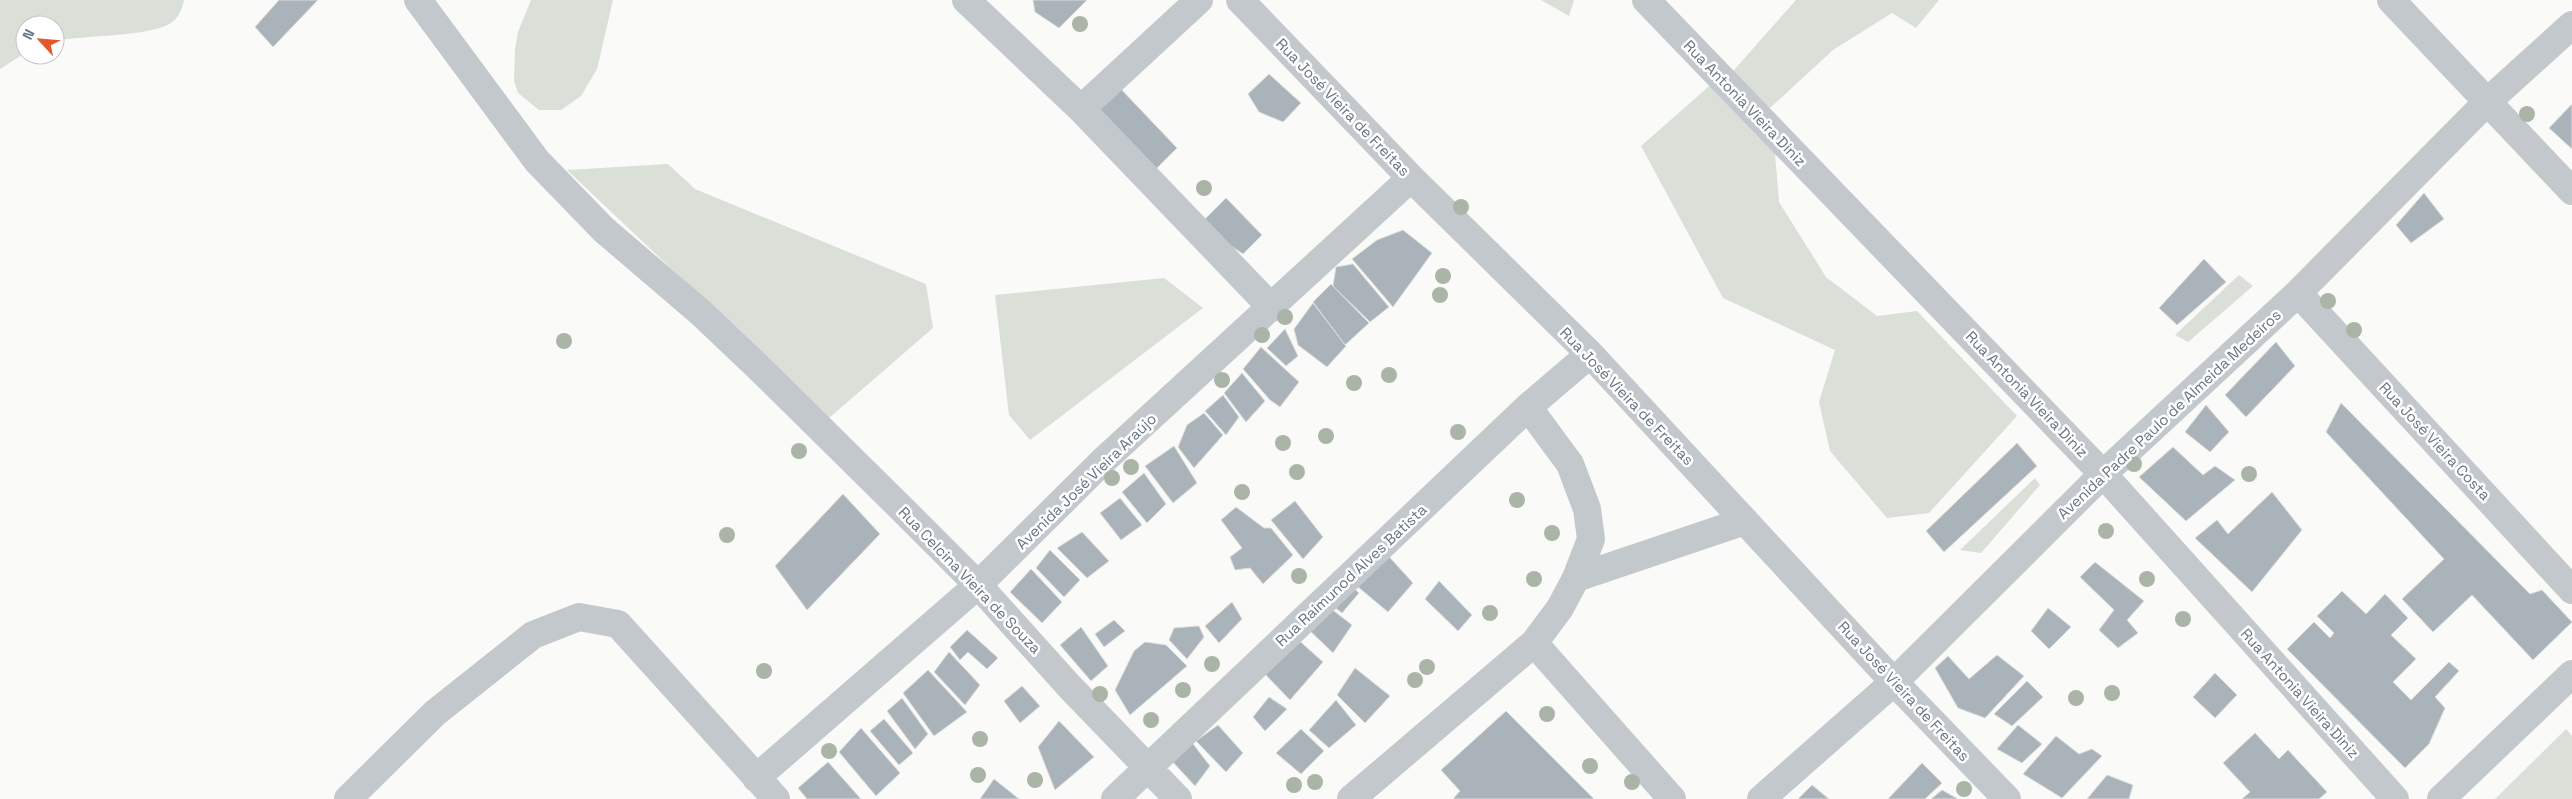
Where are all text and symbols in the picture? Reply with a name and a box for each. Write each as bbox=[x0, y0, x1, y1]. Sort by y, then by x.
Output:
north arrow bbox=[15, 15, 65, 65]
text: N bbox=[18, 26, 38, 42]
street label: Rua José Vieira de Freitas bbox=[1272, 34, 1414, 180]
street label: Rua Antonia Vieira Diniz bbox=[1680, 36, 1810, 170]
street label: Avenida Padre Paulo de Almeida Medeiros bbox=[2053, 305, 2285, 523]
street label: Rua José Vieira de Freitas bbox=[1556, 323, 1698, 469]
street label: Rua Antonia Vieira Diniz bbox=[1962, 327, 2092, 461]
street label: Rua José Vieira Costa bbox=[2375, 378, 2495, 504]
street label: Avenida José Vieira Araújo bbox=[1012, 409, 1160, 553]
street label: Rua Raimunod Alves Batista bbox=[1271, 500, 1431, 650]
street label: Rua Celcina Vieira de Souza bbox=[895, 502, 1046, 658]
street label: Rua José Vieira de Freitas bbox=[1834, 617, 1974, 765]
street label: Rua Antonia Vieira Diniz bbox=[2237, 624, 2363, 762]

